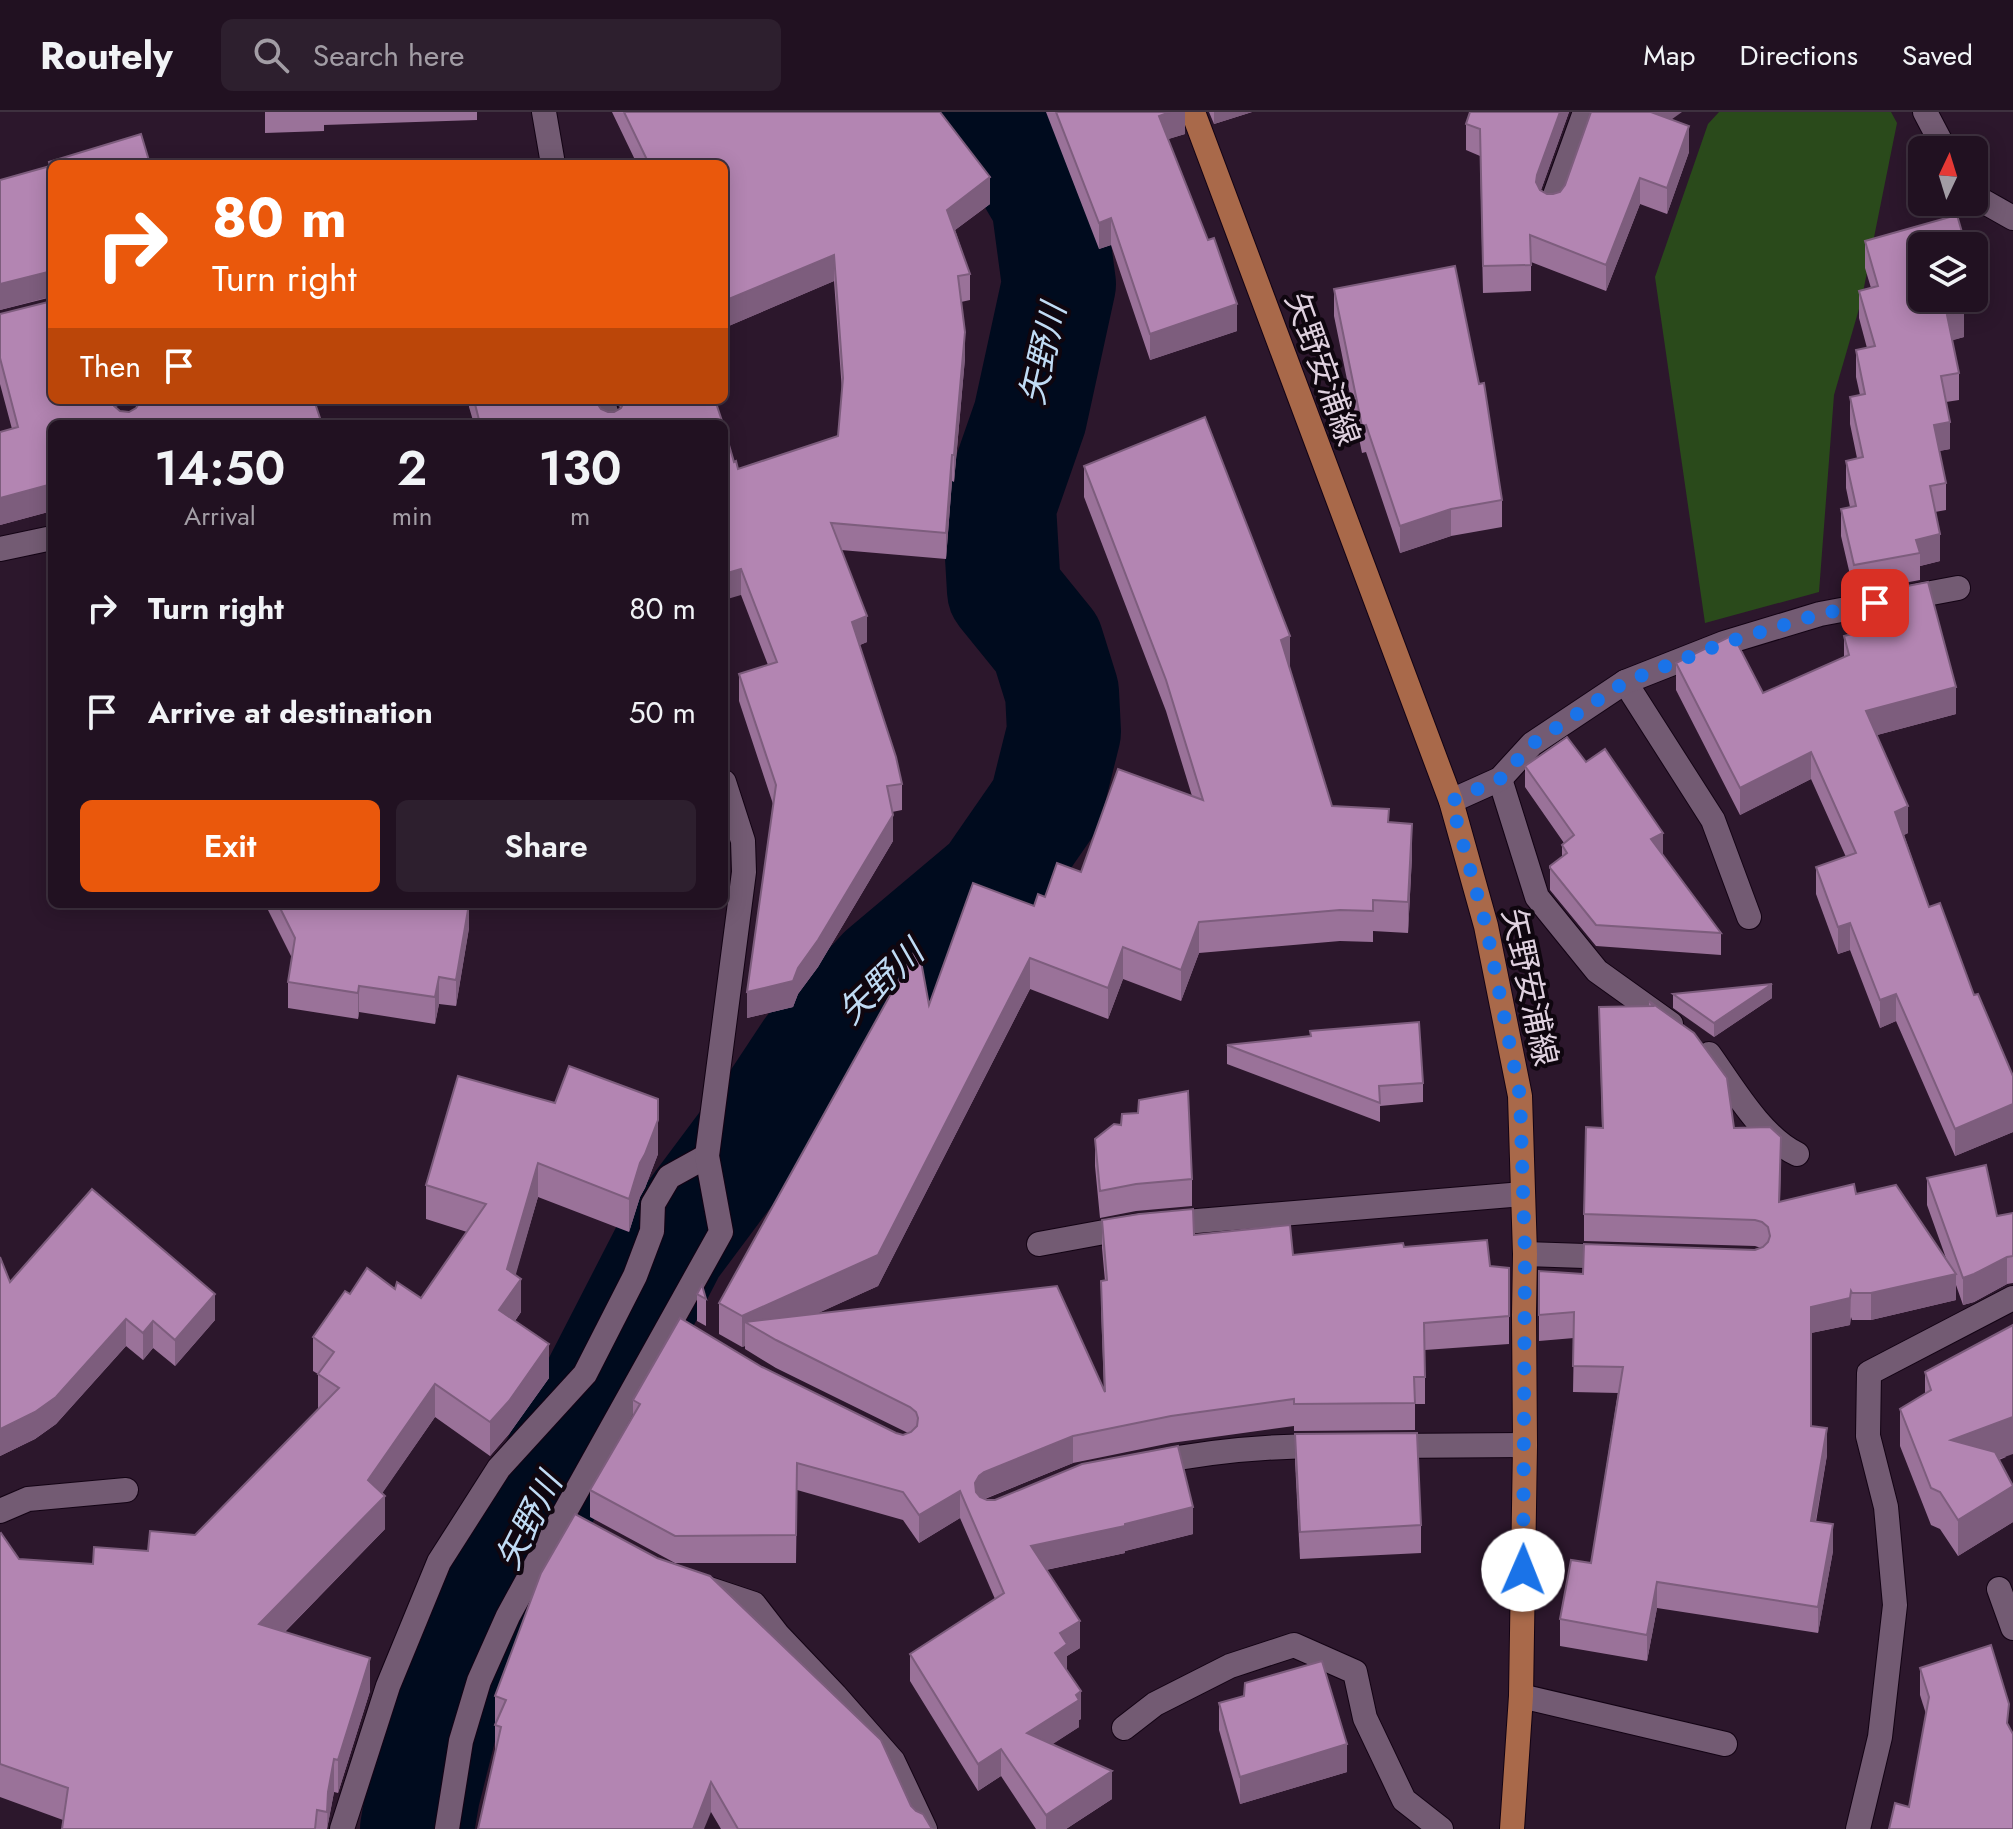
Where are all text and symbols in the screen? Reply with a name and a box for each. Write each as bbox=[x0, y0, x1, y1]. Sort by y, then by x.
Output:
search box bbox=[221, 19, 781, 91]
text: Routely bbox=[40, 28, 173, 83]
icon: search bbox=[249, 33, 293, 77]
text: Search here bbox=[313, 34, 465, 77]
text: Map bbox=[1643, 35, 1695, 76]
text: Directions bbox=[1739, 35, 1858, 76]
text: Saved bbox=[1902, 35, 1973, 76]
north arrow bbox=[1908, 136, 1988, 216]
map controls bbox=[1908, 136, 1988, 312]
text: 80 m bbox=[212, 177, 347, 258]
icon: right bbox=[80, 192, 184, 296]
button: layers bbox=[1908, 232, 1988, 312]
text: Turn right bbox=[212, 252, 357, 304]
street label: 矢野安浦線 bbox=[1274, 286, 1372, 452]
water label: 矢野川 bbox=[1008, 296, 1079, 409]
icon: arrive bbox=[157, 344, 201, 388]
text: Then bbox=[80, 345, 141, 388]
text: 14:50 bbox=[154, 434, 285, 503]
text: 2 bbox=[397, 434, 427, 503]
text: 130 bbox=[539, 434, 622, 503]
text: Arrival bbox=[184, 497, 256, 535]
text: min bbox=[392, 497, 432, 535]
text: m bbox=[570, 497, 590, 535]
pin bbox=[1841, 569, 1909, 637]
icon: arrive bbox=[1853, 581, 1897, 625]
icon: right bbox=[80, 586, 124, 630]
text: Turn right bbox=[148, 587, 284, 630]
text: 80 m bbox=[629, 587, 696, 630]
icon: arrive bbox=[80, 690, 124, 734]
text: Arrive at destination bbox=[148, 691, 433, 734]
text: 50 m bbox=[629, 691, 696, 734]
button: Exit bbox=[80, 800, 380, 892]
button: Share bbox=[396, 800, 696, 892]
street label: 矢野安浦線 bbox=[1491, 904, 1569, 1070]
water label: 矢野川 bbox=[827, 927, 937, 1035]
water label: 矢野川 bbox=[484, 1462, 575, 1578]
position arrow bbox=[1481, 1528, 1565, 1612]

